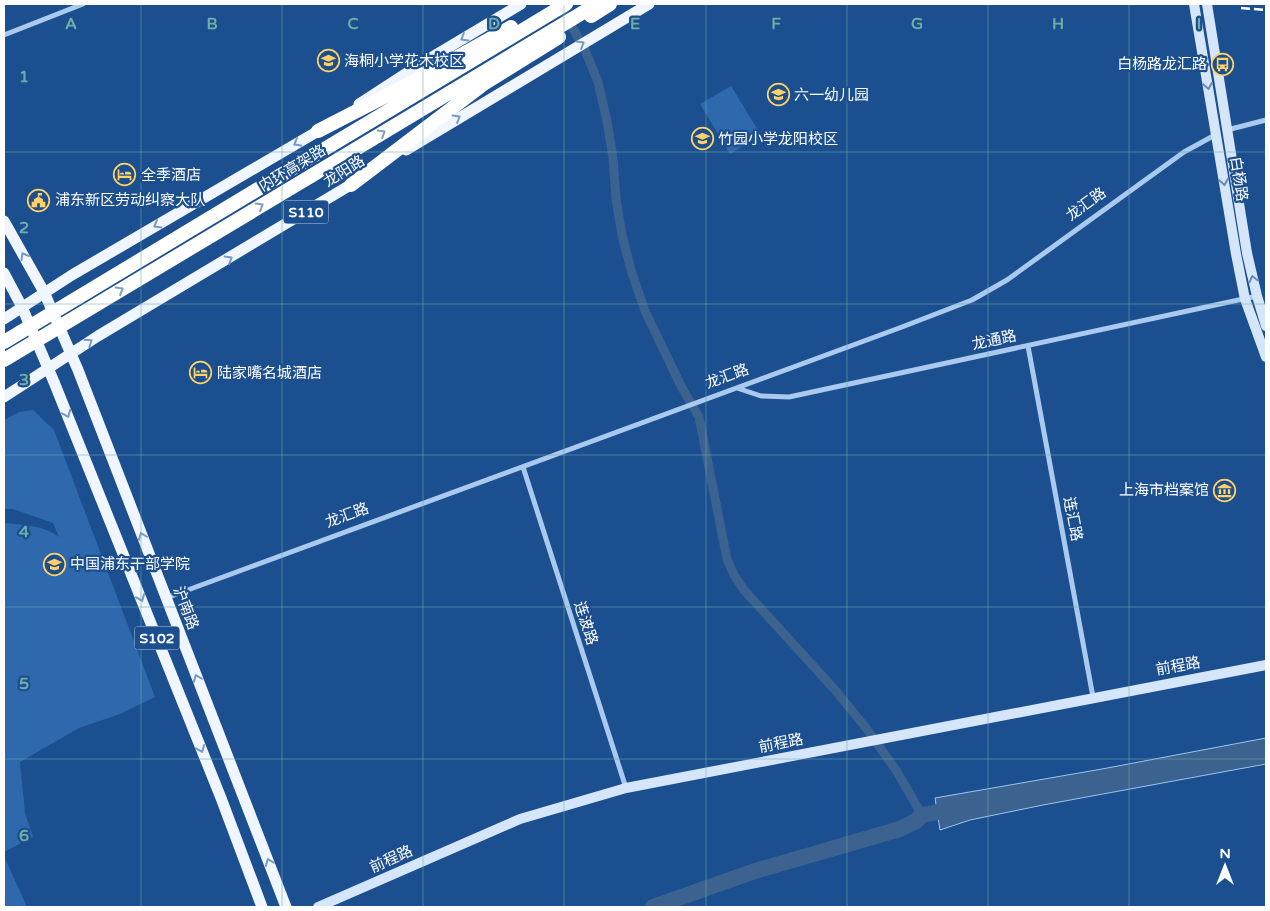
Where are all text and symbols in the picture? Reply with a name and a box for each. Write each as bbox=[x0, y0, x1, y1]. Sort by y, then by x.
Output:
text: A bbox=[65, 14, 77, 34]
text: B bbox=[206, 14, 218, 34]
text: C bbox=[347, 14, 359, 34]
text: D bbox=[488, 14, 500, 34]
text: E bbox=[630, 14, 640, 34]
text: F bbox=[771, 14, 781, 34]
text: G bbox=[911, 14, 923, 34]
text: H bbox=[1052, 14, 1064, 34]
text: I bbox=[1197, 14, 1201, 34]
one-way arrow bbox=[461, 31, 470, 41]
one-way arrow bbox=[575, 41, 584, 51]
school or university icon: 海桐小学花木校区 bbox=[316, 49, 340, 73]
place label: 海桐小学花木校区 bbox=[344, 52, 464, 70]
bus stop icon: 白杨路龙汇路 bbox=[1211, 52, 1235, 76]
place label: 白杨路龙汇路 bbox=[1117, 55, 1207, 73]
text: 1 bbox=[19, 67, 29, 87]
one-way arrow bbox=[1202, 82, 1212, 91]
school or university icon: 六一幼儿园 bbox=[766, 83, 790, 107]
place label: 六一幼儿园 bbox=[794, 86, 869, 104]
one-way arrow bbox=[451, 115, 460, 125]
school or university icon: 竹园小学龙阳校区 bbox=[690, 127, 714, 151]
one-way arrow bbox=[377, 129, 386, 139]
place label: 竹园小学龙阳校区 bbox=[718, 130, 838, 148]
one-way arrow bbox=[294, 137, 303, 147]
street label: 内环高架路 bbox=[255, 141, 329, 195]
street label: 龙阳路 bbox=[320, 151, 368, 191]
street label: 白杨路 bbox=[1227, 155, 1251, 203]
hotel icon: 全季酒店 bbox=[113, 163, 137, 187]
place label: 全季酒店 bbox=[141, 166, 201, 184]
one-way arrow bbox=[1219, 178, 1229, 187]
street label: 龙汇路 bbox=[1063, 183, 1109, 225]
public building icon: 浦东新区劳动纠察大队 bbox=[27, 188, 51, 212]
place label: 浦东新区劳动纠察大队 bbox=[55, 191, 205, 209]
road number: S110 bbox=[284, 200, 328, 223]
one-way arrow bbox=[254, 203, 263, 213]
text: 2 bbox=[19, 218, 29, 238]
one-way arrow bbox=[154, 219, 163, 229]
one-way arrow bbox=[20, 253, 30, 262]
one-way arrow bbox=[223, 255, 232, 265]
one-way arrow bbox=[1248, 274, 1259, 283]
one-way arrow bbox=[115, 286, 124, 296]
street label: 龙通路 bbox=[970, 327, 1018, 353]
one-way arrow bbox=[84, 339, 93, 348]
street label: 龙汇路 bbox=[703, 360, 751, 392]
hotel icon: 陆家嘴名城酒店 bbox=[189, 361, 213, 385]
place label: 陆家嘴名城酒店 bbox=[217, 364, 322, 382]
text: 3 bbox=[19, 370, 29, 390]
one-way arrow bbox=[61, 409, 72, 418]
museum icon: 上海市档案馆 bbox=[1213, 478, 1237, 502]
place label: 上海市档案馆 bbox=[1119, 481, 1209, 499]
street label: 连汇路 bbox=[1060, 495, 1086, 543]
street label: 龙汇路 bbox=[323, 499, 371, 531]
text: 4 bbox=[19, 522, 29, 542]
one-way arrow bbox=[138, 533, 148, 541]
school or university icon: 中国浦东干部学院 bbox=[42, 552, 66, 576]
place label: 中国浦东干部学院 bbox=[70, 555, 190, 573]
street label: 沪南路 bbox=[170, 584, 202, 632]
one-way arrow bbox=[135, 593, 145, 601]
street label: 连波路 bbox=[570, 599, 602, 647]
road number: S102 bbox=[134, 626, 180, 650]
street label: 前程路 bbox=[1154, 653, 1202, 679]
text: 5 bbox=[19, 674, 29, 694]
one-way arrow bbox=[193, 674, 203, 683]
street label: 前程路 bbox=[757, 730, 805, 756]
one-way arrow bbox=[195, 744, 205, 752]
text: 6 bbox=[19, 826, 29, 846]
north arrow bbox=[1200, 841, 1250, 891]
street label: 前程路 bbox=[367, 842, 415, 876]
text: N bbox=[1219, 845, 1231, 862]
one-way arrow bbox=[265, 858, 275, 867]

